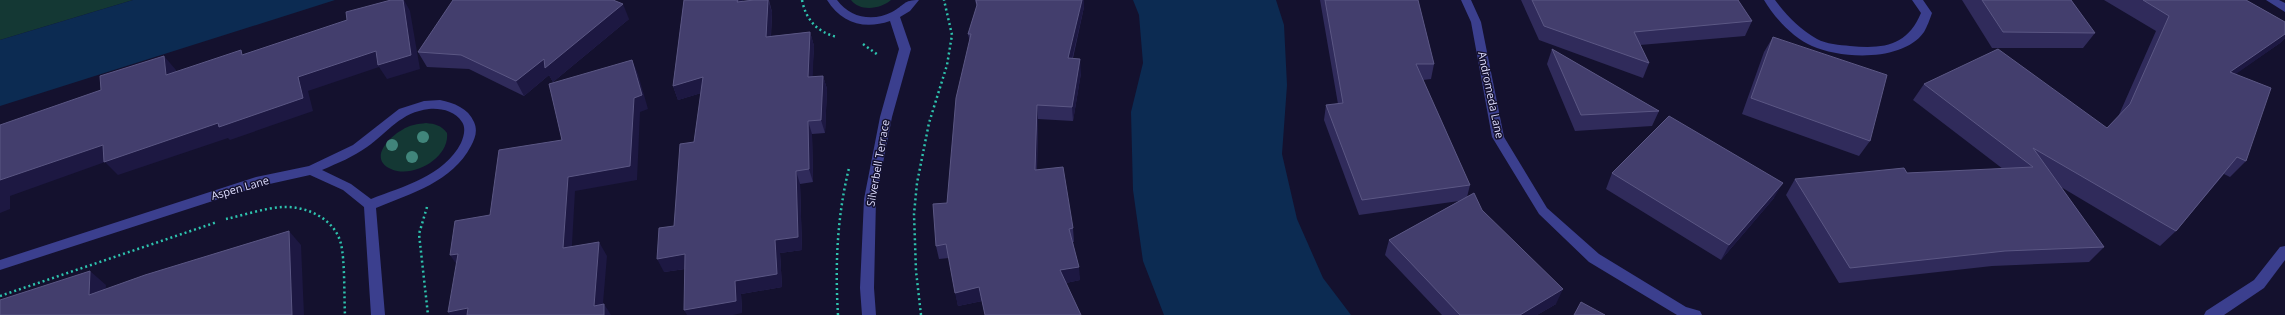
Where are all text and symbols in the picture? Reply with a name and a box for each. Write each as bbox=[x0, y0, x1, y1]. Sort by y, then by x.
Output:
street label: Andromeda Lane bbox=[1475, 50, 1508, 140]
street label: Silverbell Terrace bbox=[862, 118, 893, 207]
street label: Aspen Lane bbox=[209, 172, 271, 203]

